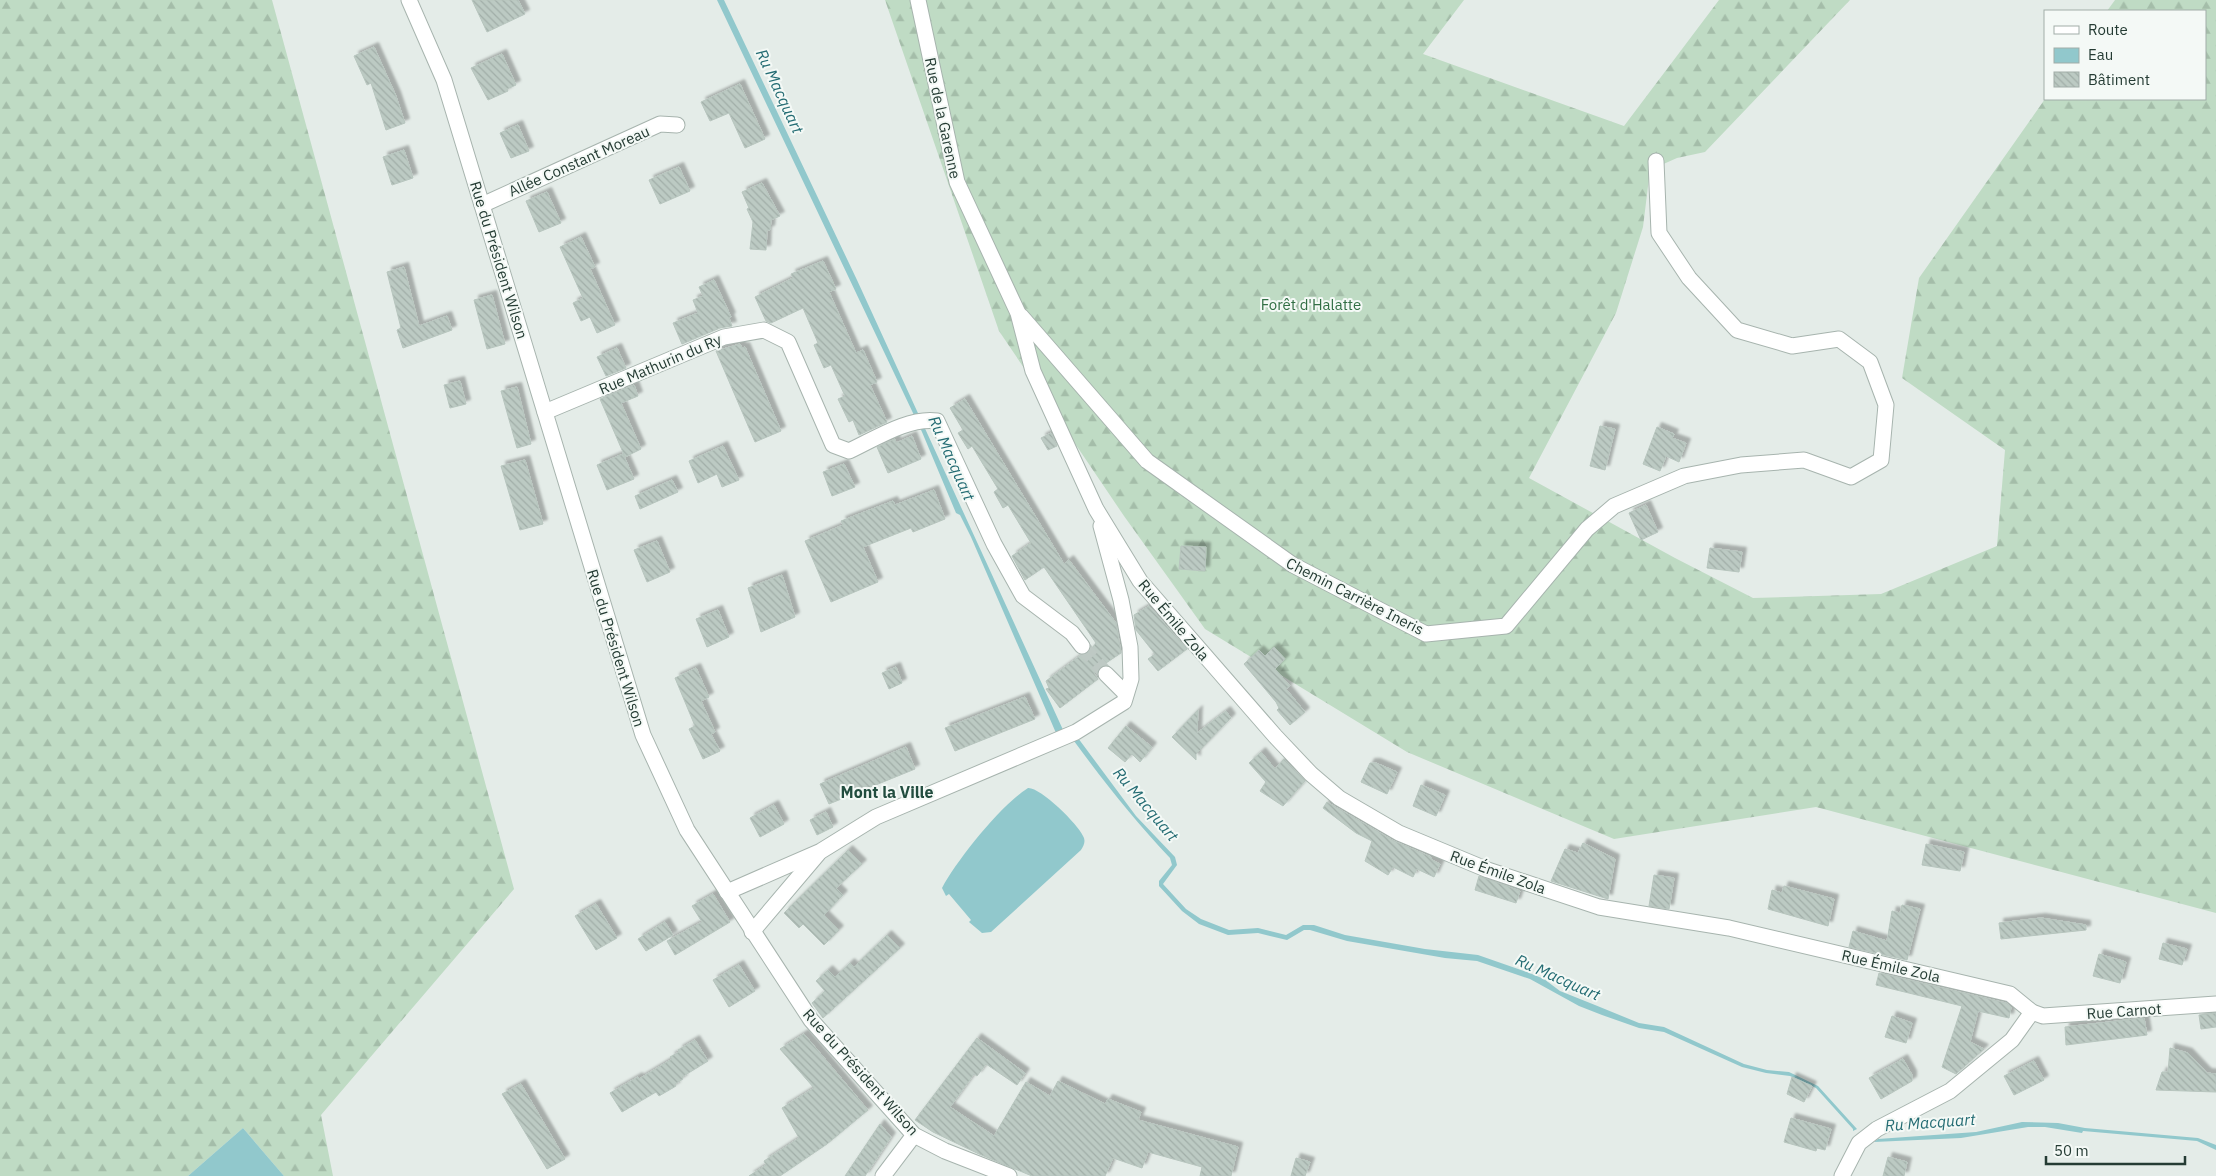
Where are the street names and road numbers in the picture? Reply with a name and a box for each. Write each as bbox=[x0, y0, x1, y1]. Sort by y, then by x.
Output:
street label: Rue de la Garenne bbox=[921, 56, 965, 180]
street label: Allée Constant Moreau bbox=[505, 121, 653, 201]
street label: Rue du Président Wilson bbox=[466, 179, 532, 341]
street label: Rue Mathurin du Ry bbox=[596, 329, 725, 398]
street label: Chemin Carrière Ineris bbox=[1283, 553, 1427, 639]
street label: Rue du Président Wilson bbox=[583, 567, 649, 729]
street label: Rue Émile Zola bbox=[1134, 575, 1214, 665]
street label: Rue Émile Zola bbox=[1448, 846, 1548, 898]
street label: Rue Émile Zola bbox=[1840, 945, 1942, 987]
street label: Rue Carnot bbox=[2086, 999, 2162, 1023]
street label: Rue du Président Wilson bbox=[799, 1005, 923, 1139]

